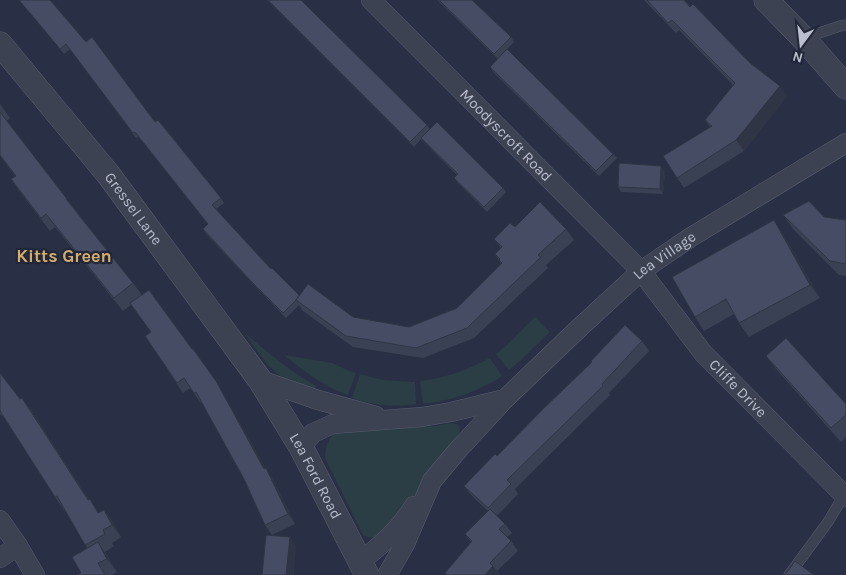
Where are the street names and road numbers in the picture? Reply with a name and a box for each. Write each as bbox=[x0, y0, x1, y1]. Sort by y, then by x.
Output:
street label: Moodyscroft Road bbox=[456, 85, 556, 185]
street label: Gressel Lane bbox=[101, 169, 166, 249]
street label: Lea Village bbox=[629, 227, 699, 283]
street label: Cliffe Drive bbox=[705, 355, 771, 421]
street label: Lea Ford Road bbox=[286, 430, 346, 522]

